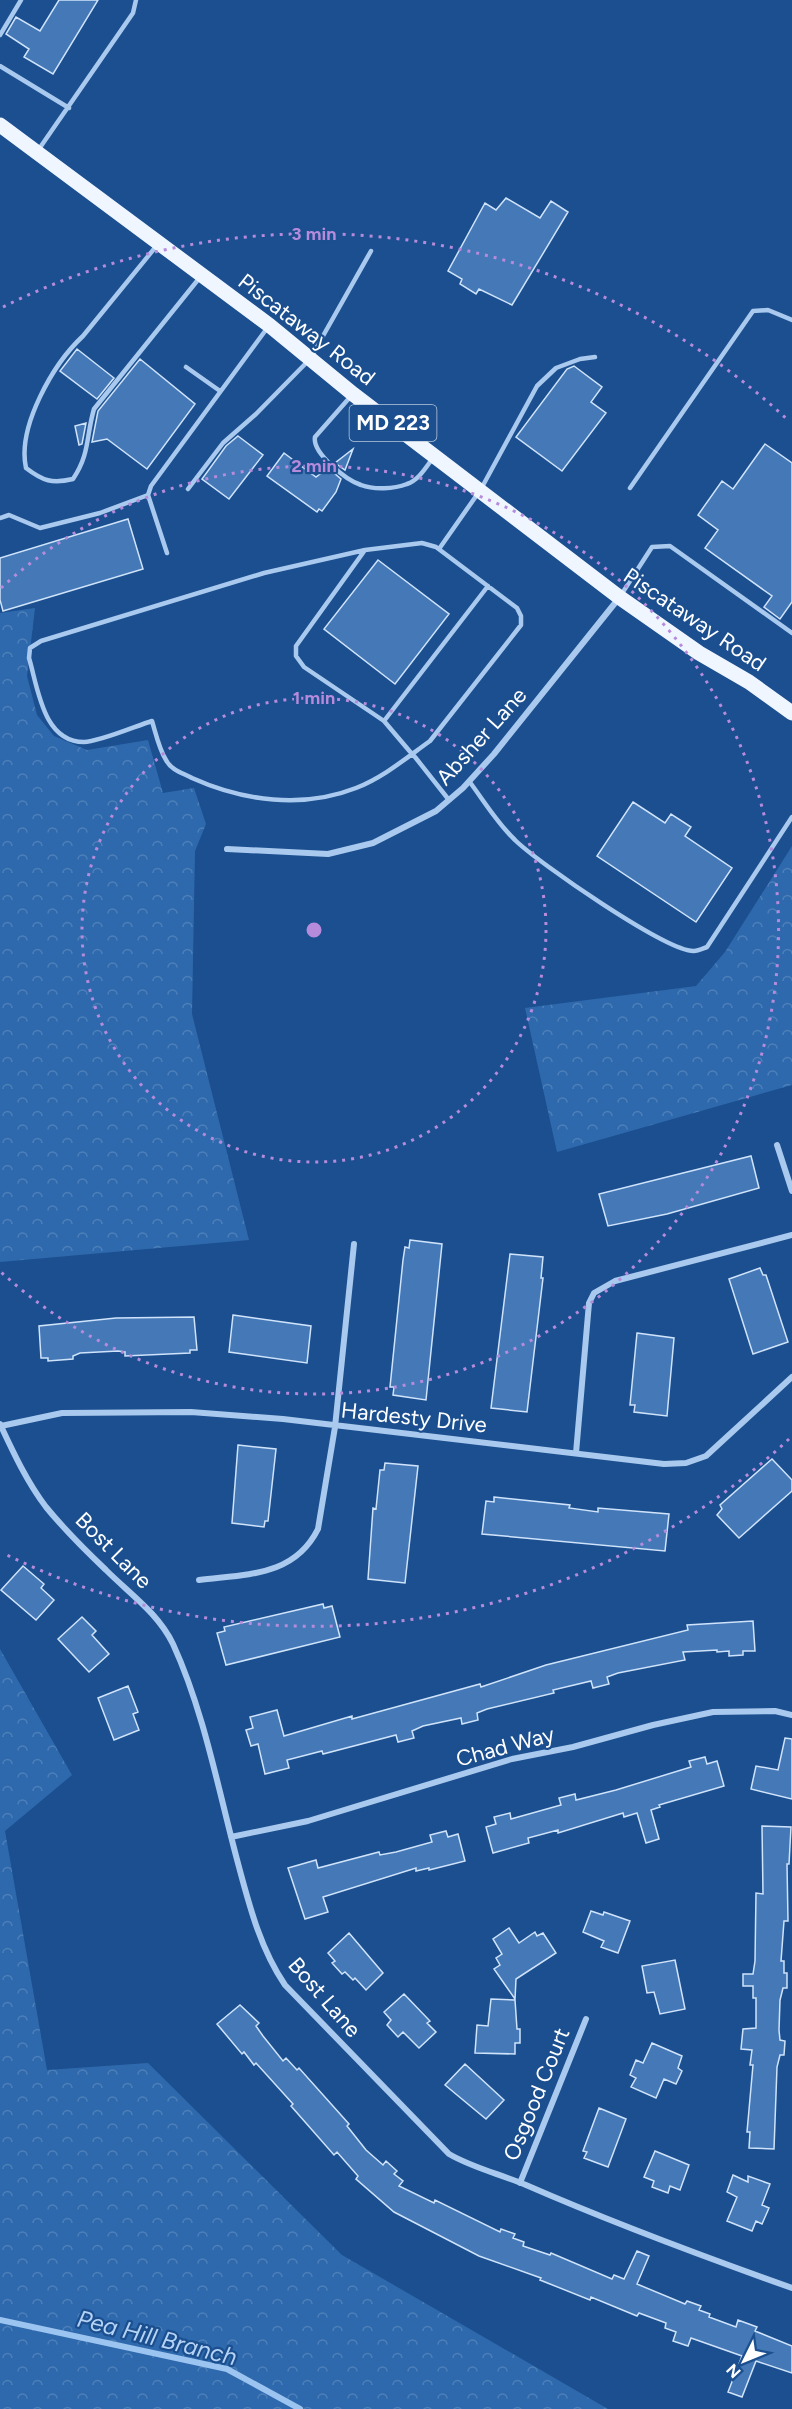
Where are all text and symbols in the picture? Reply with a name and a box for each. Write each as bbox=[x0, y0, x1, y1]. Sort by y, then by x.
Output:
text: 3 min bbox=[292, 223, 336, 245]
street label: Piscataway Road bbox=[233, 268, 381, 391]
road number: MD 223 bbox=[350, 405, 436, 441]
text: 2 min bbox=[291, 455, 337, 477]
street label: Piscataway Road bbox=[618, 562, 771, 677]
street label: Absher Lane bbox=[430, 682, 532, 791]
text: 1 min bbox=[293, 687, 335, 709]
centre of rings bbox=[304, 920, 324, 940]
street label: Hardesty Drive bbox=[340, 1396, 488, 1439]
street label: Bost Lane bbox=[70, 1506, 158, 1594]
street label: Chad Way bbox=[453, 1720, 558, 1773]
street label: Bost Lane bbox=[283, 1952, 367, 2043]
street label: Osgood Court bbox=[498, 2024, 575, 2164]
water label: Pea Hill Branch bbox=[74, 2304, 240, 2371]
north arrow bbox=[714, 2331, 774, 2391]
text: N bbox=[722, 2360, 745, 2382]

